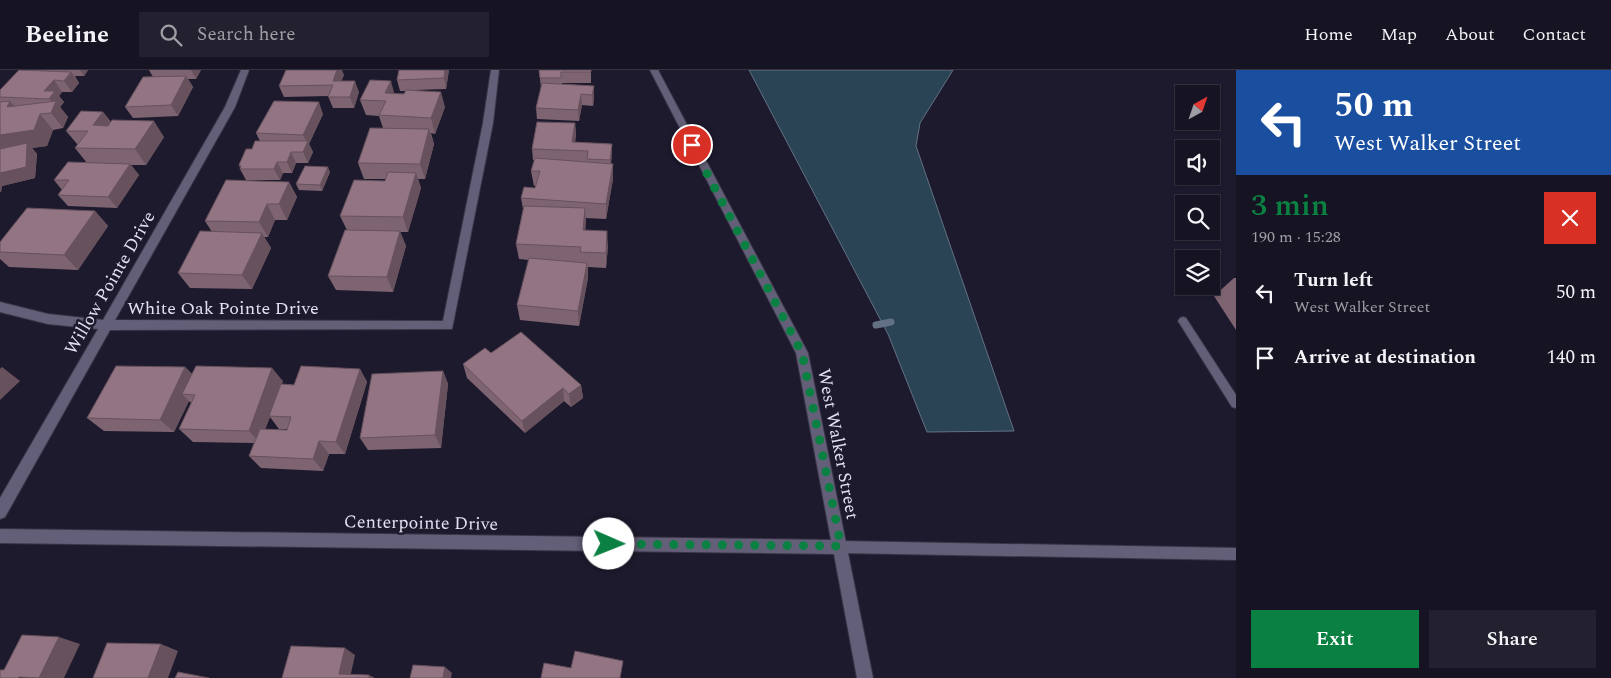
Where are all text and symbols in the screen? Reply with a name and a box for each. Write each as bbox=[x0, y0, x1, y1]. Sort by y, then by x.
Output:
search box bbox=[139, 12, 489, 57]
text: Beeline bbox=[25, 17, 109, 53]
text: Search here bbox=[197, 20, 295, 49]
icon: search bbox=[157, 21, 185, 49]
text: Home bbox=[1304, 21, 1353, 48]
text: Map bbox=[1381, 21, 1417, 48]
text: About bbox=[1445, 21, 1495, 48]
text: Contact bbox=[1523, 21, 1586, 48]
text: 50 m bbox=[1334, 79, 1414, 132]
north arrow bbox=[1175, 85, 1220, 130]
map controls bbox=[1175, 85, 1220, 295]
icon: left bbox=[1251, 90, 1316, 155]
pin bbox=[671, 124, 713, 166]
text: West Walker Street bbox=[1334, 127, 1521, 160]
icon: arrive bbox=[678, 131, 706, 159]
button: sound bbox=[1175, 140, 1220, 185]
text: 3 min bbox=[1251, 183, 1329, 229]
button: close bbox=[1544, 192, 1596, 244]
button: search bbox=[1175, 195, 1220, 240]
street label: Willow Pointe Drive bbox=[58, 206, 162, 360]
text: 190 m · 15:28 bbox=[1251, 225, 1341, 249]
button: layers bbox=[1175, 250, 1220, 295]
text: Turn left bbox=[1294, 266, 1373, 295]
text: 50 m bbox=[1556, 278, 1596, 307]
icon: left bbox=[1251, 279, 1279, 307]
street label: White Oak Pointe Drive bbox=[127, 295, 319, 322]
text: West Walker Street bbox=[1294, 295, 1430, 319]
text: Arrive at destination bbox=[1294, 343, 1476, 372]
text: 140 m bbox=[1546, 343, 1596, 372]
icon: arrive bbox=[1251, 344, 1279, 372]
street label: West Walker Street bbox=[810, 366, 866, 522]
street label: Centerpointe Drive bbox=[344, 508, 498, 538]
position arrow bbox=[582, 517, 634, 569]
button: Exit bbox=[1251, 610, 1419, 668]
button: Share bbox=[1429, 610, 1596, 668]

